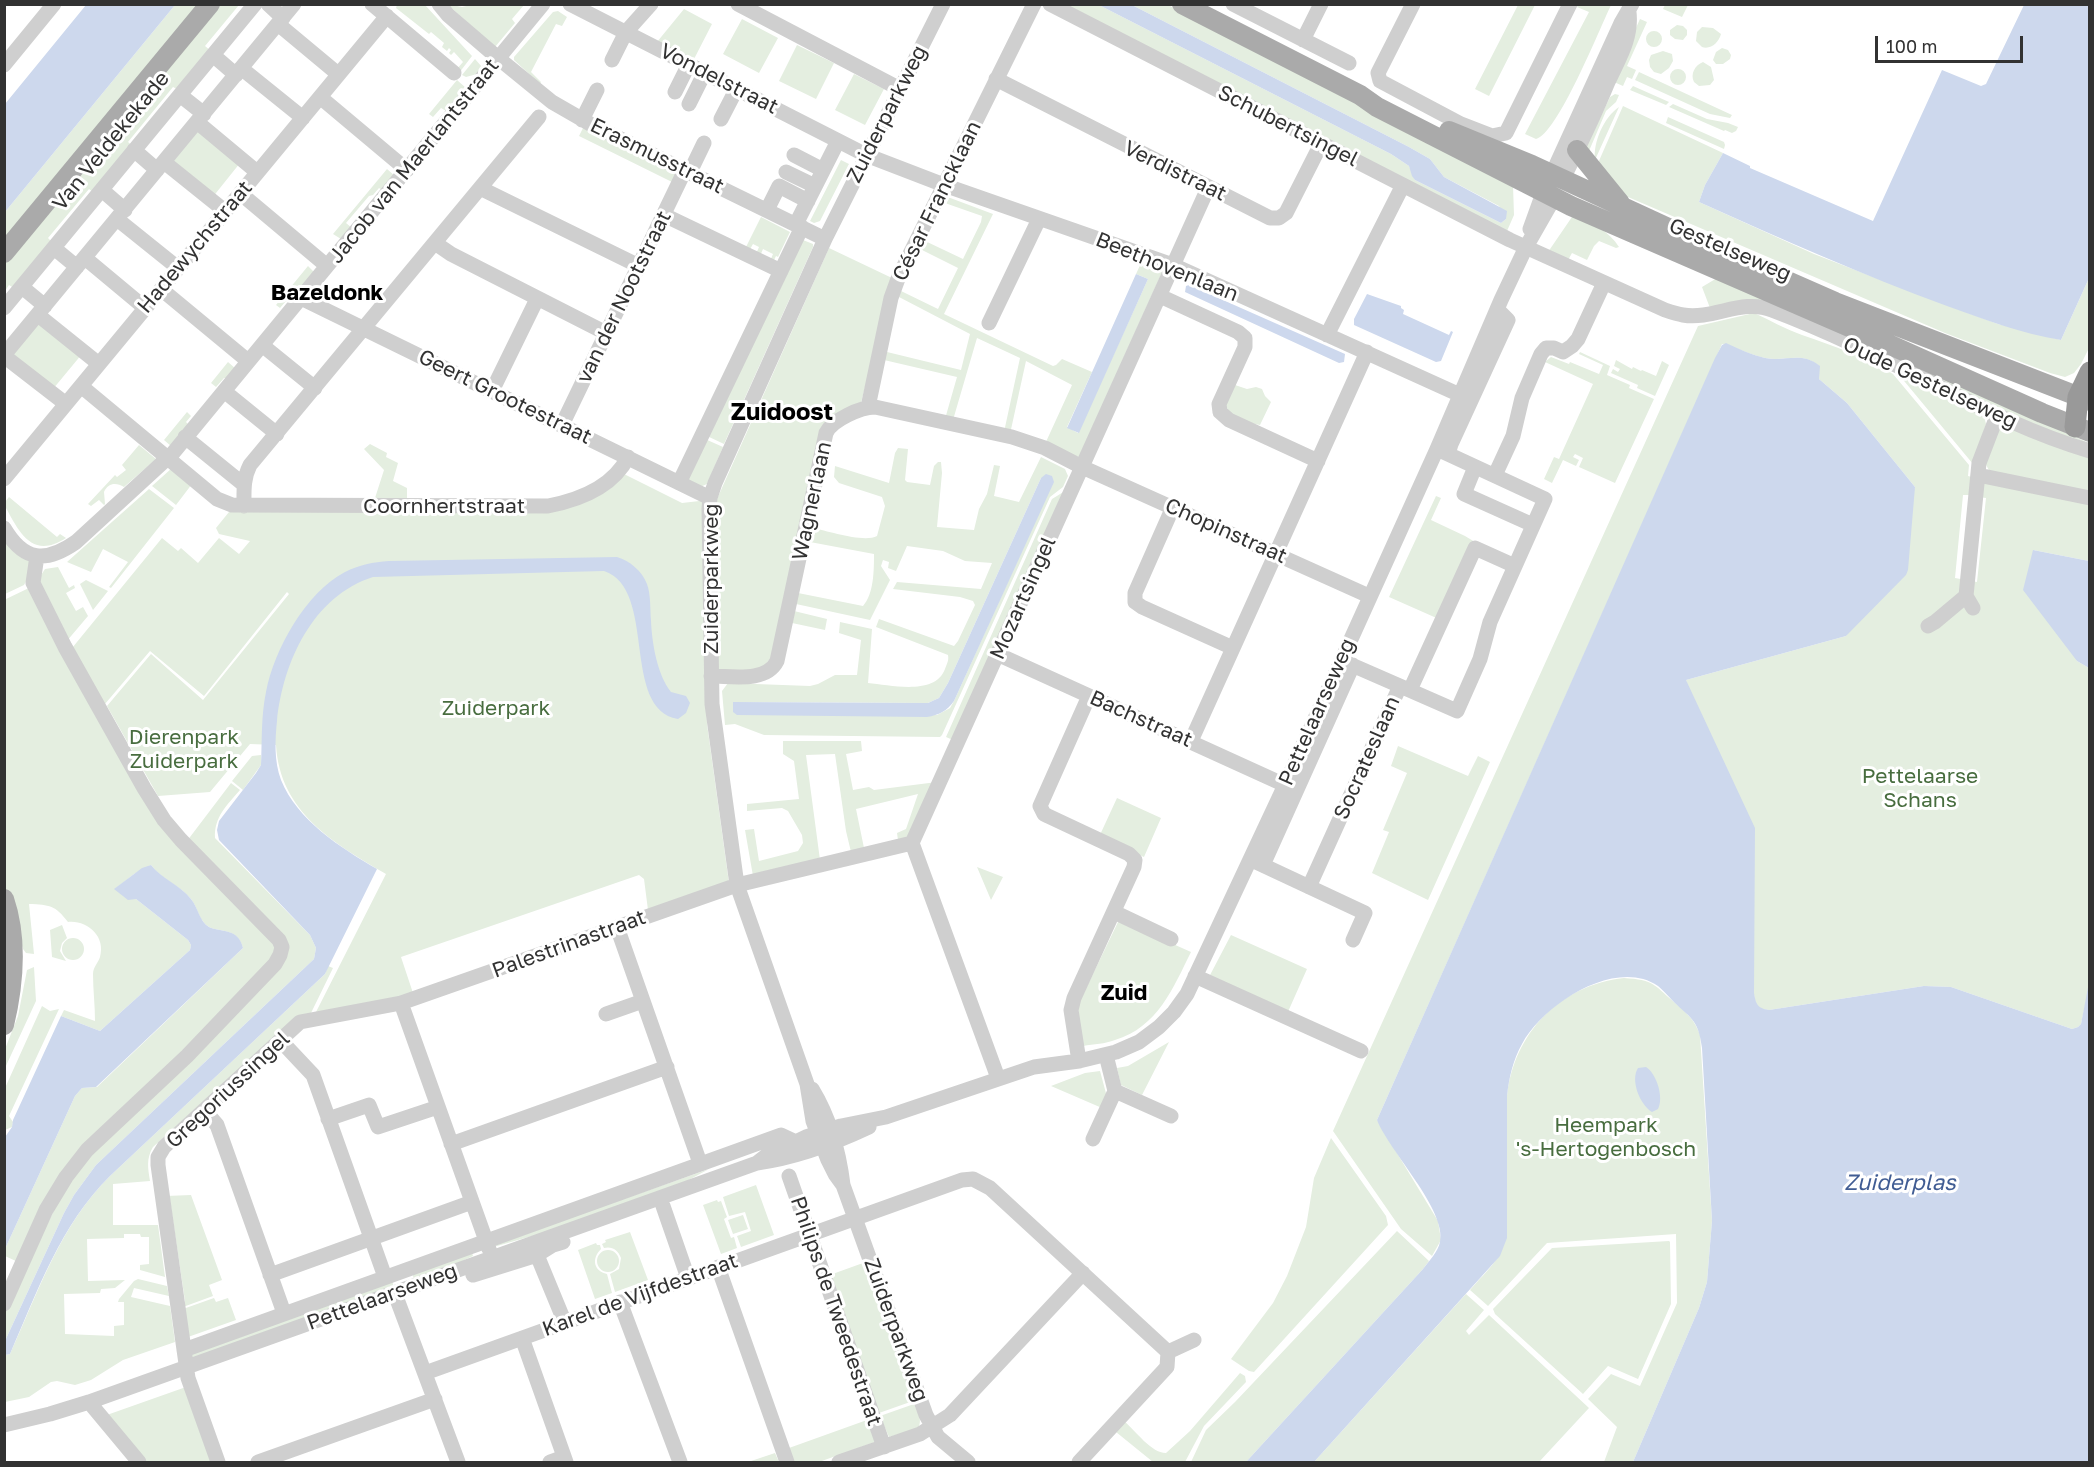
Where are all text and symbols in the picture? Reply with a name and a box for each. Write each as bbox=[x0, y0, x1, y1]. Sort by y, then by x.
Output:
scale bar bbox=[1878, 24, 2026, 62]
text: 100 m bbox=[1886, 35, 1937, 57]
street label: Vondelstraat bbox=[656, 38, 782, 120]
street label: Zuiderparkweg bbox=[842, 41, 932, 187]
street label: Jacob van Maerlantstraat bbox=[324, 53, 504, 269]
street label: Van Veldekekade bbox=[47, 66, 175, 216]
street label: Schubertsingel bbox=[1214, 80, 1362, 172]
street label: Erasmusstraat bbox=[586, 113, 728, 199]
street label: César Francklaan bbox=[887, 117, 987, 285]
street label: Verdistraat bbox=[1120, 135, 1230, 207]
street label: Hadewychstraat bbox=[132, 176, 258, 318]
street label: van der Nootstraat bbox=[571, 207, 677, 387]
street label: Gestelseweg bbox=[1665, 213, 1795, 287]
street label: Beethovenlaan bbox=[1092, 227, 1242, 307]
district label: Bazeldonk bbox=[271, 280, 383, 306]
street label: Oude Gestelseweg bbox=[1839, 332, 2021, 434]
street label: Geert Grootestraat bbox=[414, 344, 596, 450]
district label: Zuidoost bbox=[731, 398, 833, 426]
street label: Wagnerlaan bbox=[787, 439, 837, 563]
street label: Coornhertstraat bbox=[363, 493, 525, 519]
street label: Chopinstraat bbox=[1161, 493, 1291, 569]
street label: Zuiderparkweg bbox=[698, 504, 724, 654]
street label: Mozartsingel bbox=[985, 533, 1061, 663]
street label: Pettelaarseweg bbox=[1273, 635, 1361, 789]
street label: Bachstraat bbox=[1086, 685, 1196, 753]
street label: Socrateslaan bbox=[1329, 692, 1405, 824]
park label: Zuiderpark bbox=[442, 695, 550, 721]
park label: Dierenpark Zuiderpark bbox=[129, 724, 239, 774]
park label: Pettelaarse Schans bbox=[1862, 763, 1978, 813]
street label: Palestrinastraat bbox=[489, 905, 649, 983]
district label: Zuid bbox=[1101, 980, 1147, 1006]
street label: Gregoriussingel bbox=[161, 1026, 295, 1154]
park label: Heempark 's-Hertogenbosch bbox=[1516, 1112, 1696, 1162]
water label: Zuiderplas bbox=[1844, 1170, 1956, 1196]
street label: Philips de Tweedestraat bbox=[785, 1193, 887, 1429]
street label: Karel de Vijfdestraat bbox=[539, 1248, 741, 1342]
street label: Zuiderparkweg bbox=[858, 1255, 934, 1405]
street label: Pettelaarseweg bbox=[303, 1258, 461, 1336]

